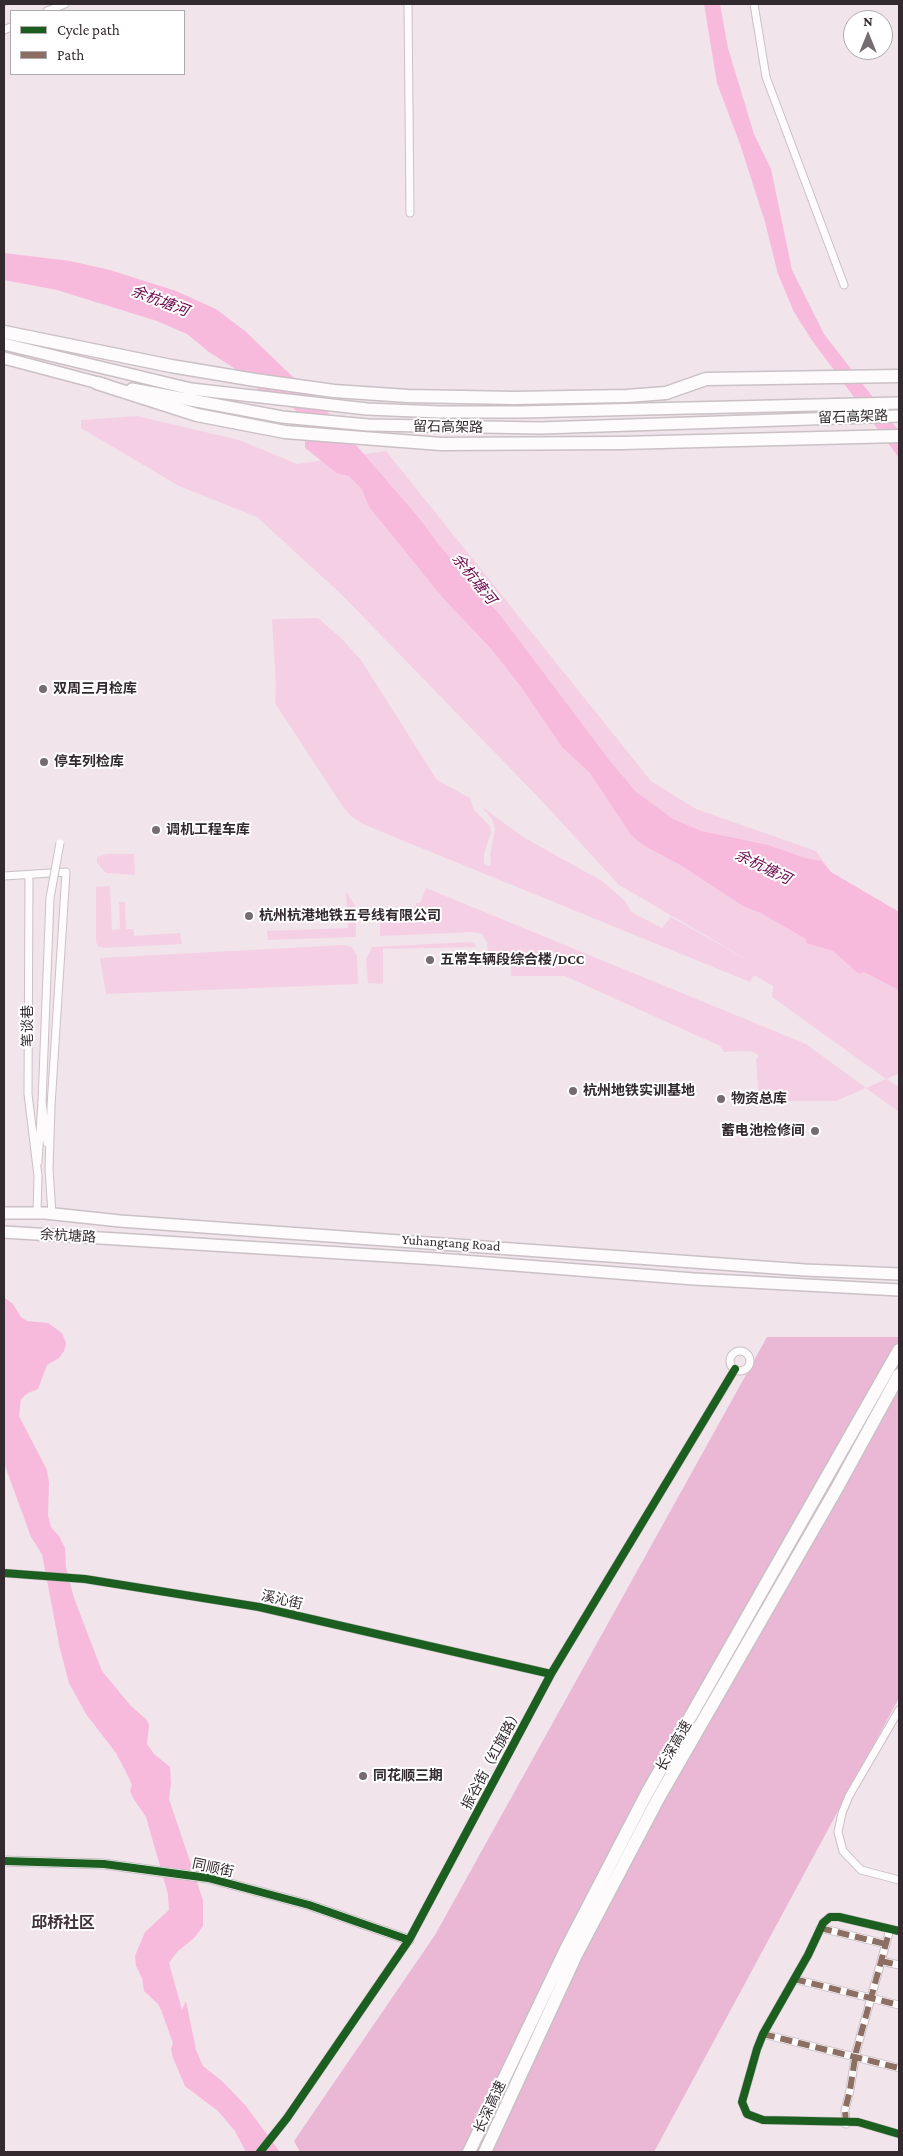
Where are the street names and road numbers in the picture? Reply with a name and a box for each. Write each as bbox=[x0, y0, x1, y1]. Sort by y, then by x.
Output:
street label: 留石高架路 bbox=[818, 407, 888, 427]
street label: 留石高架路 bbox=[413, 418, 483, 436]
street label: 笔谈巷 bbox=[20, 1005, 36, 1047]
street label: 余杭塘路 bbox=[40, 1226, 96, 1246]
street label: Yuhangtang Road bbox=[401, 1231, 501, 1255]
street label: 溪沁街 bbox=[260, 1587, 304, 1613]
street label: 振谷街（红旗路） bbox=[458, 1706, 526, 1812]
street label: 长深高速 bbox=[653, 1718, 695, 1774]
street label: 同顺街 bbox=[191, 1855, 235, 1881]
street label: 长深高速 bbox=[471, 2078, 509, 2136]

